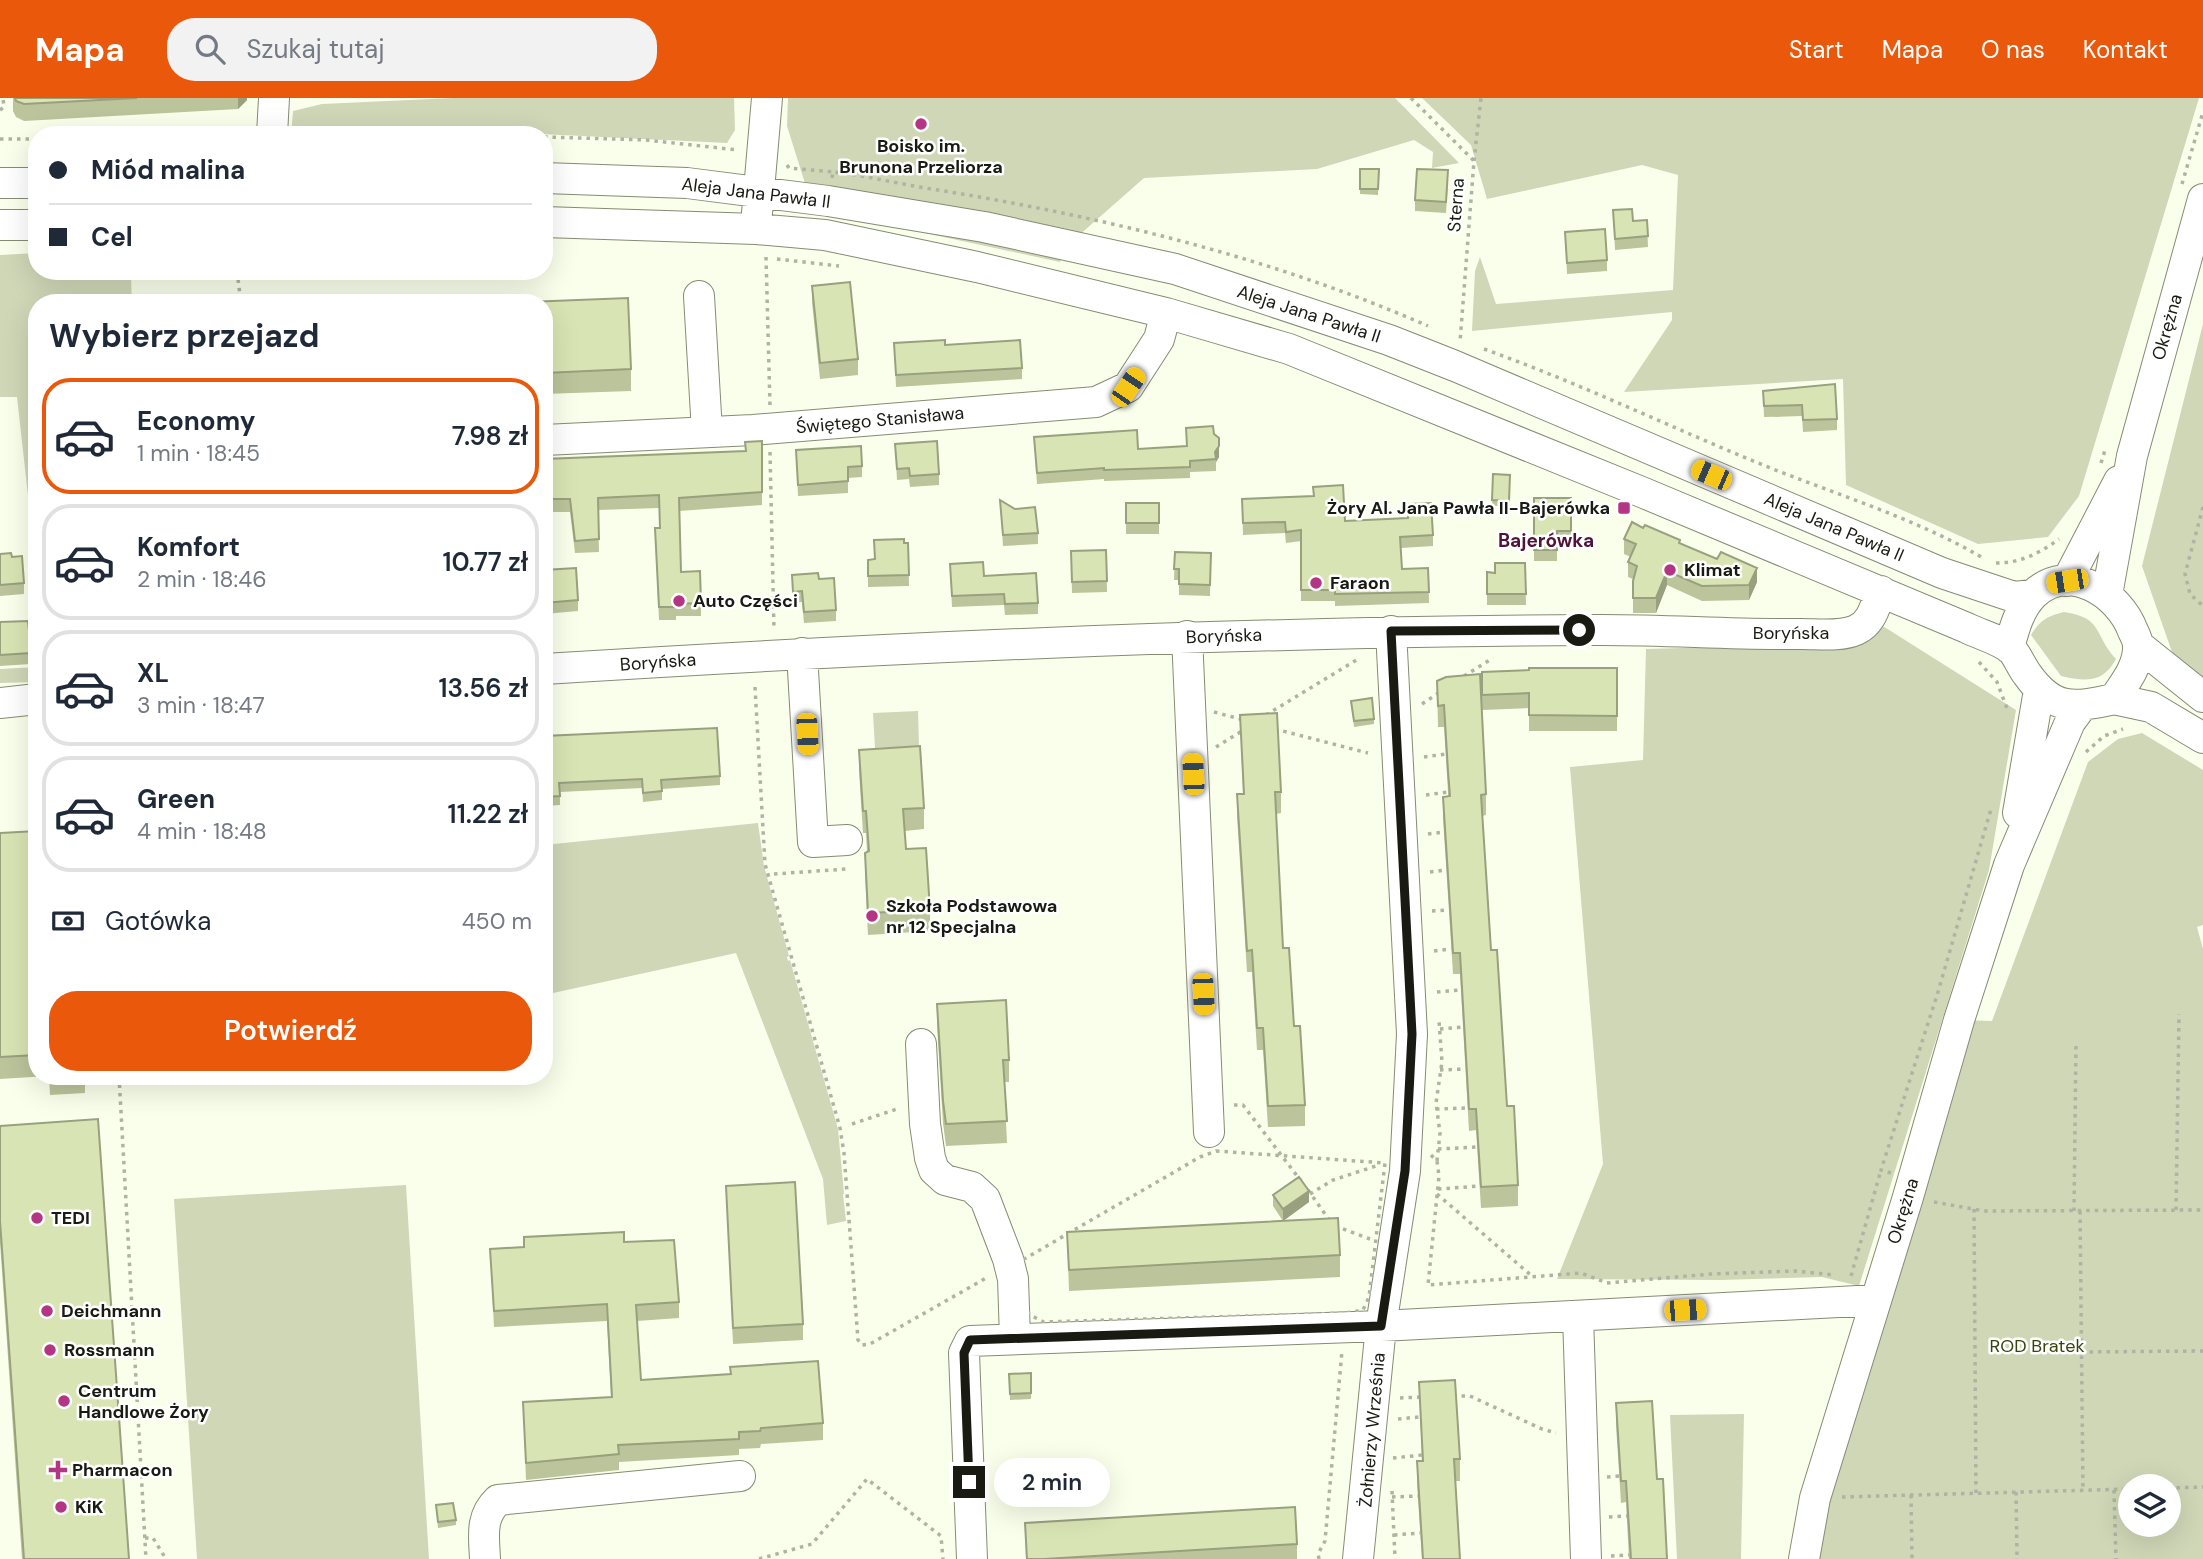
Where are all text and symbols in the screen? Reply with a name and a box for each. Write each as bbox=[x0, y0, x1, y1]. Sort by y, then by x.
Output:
search box bbox=[167, 18, 657, 81]
text: Mapa bbox=[35, 28, 125, 71]
icon: search bbox=[191, 30, 229, 68]
text: Szukaj tutaj bbox=[247, 32, 385, 66]
text: Start bbox=[1789, 34, 1844, 65]
text: Mapa bbox=[1882, 34, 1943, 65]
text: O nas bbox=[1981, 34, 2045, 65]
text: Kontakt bbox=[2083, 34, 2168, 65]
marker: Boisko im. Brunona Przeliorza bbox=[913, 116, 929, 132]
place label: Boisko im. Brunona Przeliorza bbox=[839, 134, 1003, 179]
text: Miód malina bbox=[91, 153, 245, 187]
street label: Aleja Jana Pawła II bbox=[680, 172, 832, 214]
street label: Sterna bbox=[1442, 177, 1470, 233]
text: Cel bbox=[91, 220, 133, 254]
street label: Aleja Jana Pawła II bbox=[1234, 279, 1384, 349]
street label: Okrężna bbox=[2146, 291, 2188, 363]
text: Wybierz przejazd bbox=[49, 315, 319, 357]
car bbox=[1108, 364, 1149, 410]
street label: Świętego Stanisława bbox=[795, 401, 965, 439]
text: Economy bbox=[137, 404, 255, 438]
icon: car bbox=[53, 405, 116, 468]
text: 7.98 zł bbox=[452, 419, 528, 453]
text: 1 min · 18:45 bbox=[137, 438, 260, 468]
car bbox=[1688, 457, 1735, 493]
street label: Aleja Jana Pawła II bbox=[1760, 487, 1908, 567]
place label: Żory Al. Jana Pawła II-Bajerówka bbox=[1327, 496, 1610, 520]
marker: Żory Al. Jana Pawła II-Bajerówka bbox=[1616, 500, 1632, 516]
district label: Bajerówka bbox=[1498, 528, 1594, 553]
text: Komfort bbox=[137, 530, 240, 564]
icon: car bbox=[53, 531, 116, 594]
text: 10.77 zł bbox=[442, 545, 528, 579]
place label: Klimat bbox=[1684, 558, 1741, 582]
marker: Klimat bbox=[1662, 562, 1678, 578]
text: 2 min · 18:46 bbox=[137, 564, 267, 594]
car bbox=[2045, 567, 2090, 595]
place label: Faraon bbox=[1330, 571, 1390, 595]
marker: Faraon bbox=[1308, 575, 1324, 591]
place label: Auto Części bbox=[693, 589, 798, 613]
marker: Auto Części bbox=[671, 593, 687, 609]
route start bbox=[1563, 614, 1595, 646]
street label: Boryńska bbox=[1753, 621, 1829, 645]
street label: Boryńska bbox=[1185, 623, 1263, 649]
street label: Boryńska bbox=[619, 647, 697, 677]
text: XL bbox=[137, 656, 169, 690]
icon: car bbox=[53, 657, 116, 720]
text: 13.56 zł bbox=[439, 671, 528, 705]
text: 3 min · 18:47 bbox=[137, 690, 265, 720]
car bbox=[796, 712, 819, 756]
car bbox=[1182, 752, 1205, 796]
text: Green bbox=[137, 782, 215, 816]
icon: car bbox=[53, 783, 116, 846]
text: 11.22 zł bbox=[448, 797, 528, 831]
text: 4 min · 18:48 bbox=[137, 816, 267, 846]
place label: Szkoła Podstawowa nr 12 Specjalna bbox=[886, 894, 1057, 939]
icon: cash bbox=[49, 902, 87, 940]
text: Gotówka bbox=[105, 904, 211, 938]
text: 450 m bbox=[462, 906, 532, 936]
marker: Szkoła Podstawowa nr 12 Specjalna bbox=[864, 908, 880, 924]
car bbox=[1192, 972, 1215, 1016]
button: Potwierdź bbox=[49, 991, 532, 1071]
street label: Okrężna bbox=[1882, 1175, 1924, 1247]
place label: TEDI bbox=[51, 1206, 90, 1230]
marker: TEDI bbox=[29, 1210, 45, 1226]
car bbox=[1664, 1298, 1707, 1322]
place label: Deichmann bbox=[61, 1299, 161, 1323]
marker: Deichmann bbox=[39, 1303, 55, 1319]
park label: ROD Bratek bbox=[1990, 1334, 2084, 1358]
place label: Rossmann bbox=[64, 1338, 155, 1362]
marker: Rossmann bbox=[42, 1342, 58, 1358]
street label: Żołnierzy Września bbox=[1353, 1352, 1391, 1508]
place label: Centrum Handlowe Żory bbox=[78, 1379, 209, 1424]
marker: Centrum Handlowe Żory bbox=[56, 1393, 72, 1409]
place label: Pharmacon bbox=[72, 1458, 173, 1482]
callout: 2 min bbox=[993, 1458, 1109, 1506]
marker: Pharmacon bbox=[50, 1462, 66, 1478]
route end bbox=[953, 1466, 985, 1498]
text: 2 min bbox=[1022, 1467, 1082, 1497]
map controls bbox=[2118, 1474, 2181, 1537]
button: layers bbox=[2118, 1474, 2181, 1537]
place label: KiK bbox=[75, 1495, 104, 1519]
marker: KiK bbox=[53, 1499, 69, 1515]

